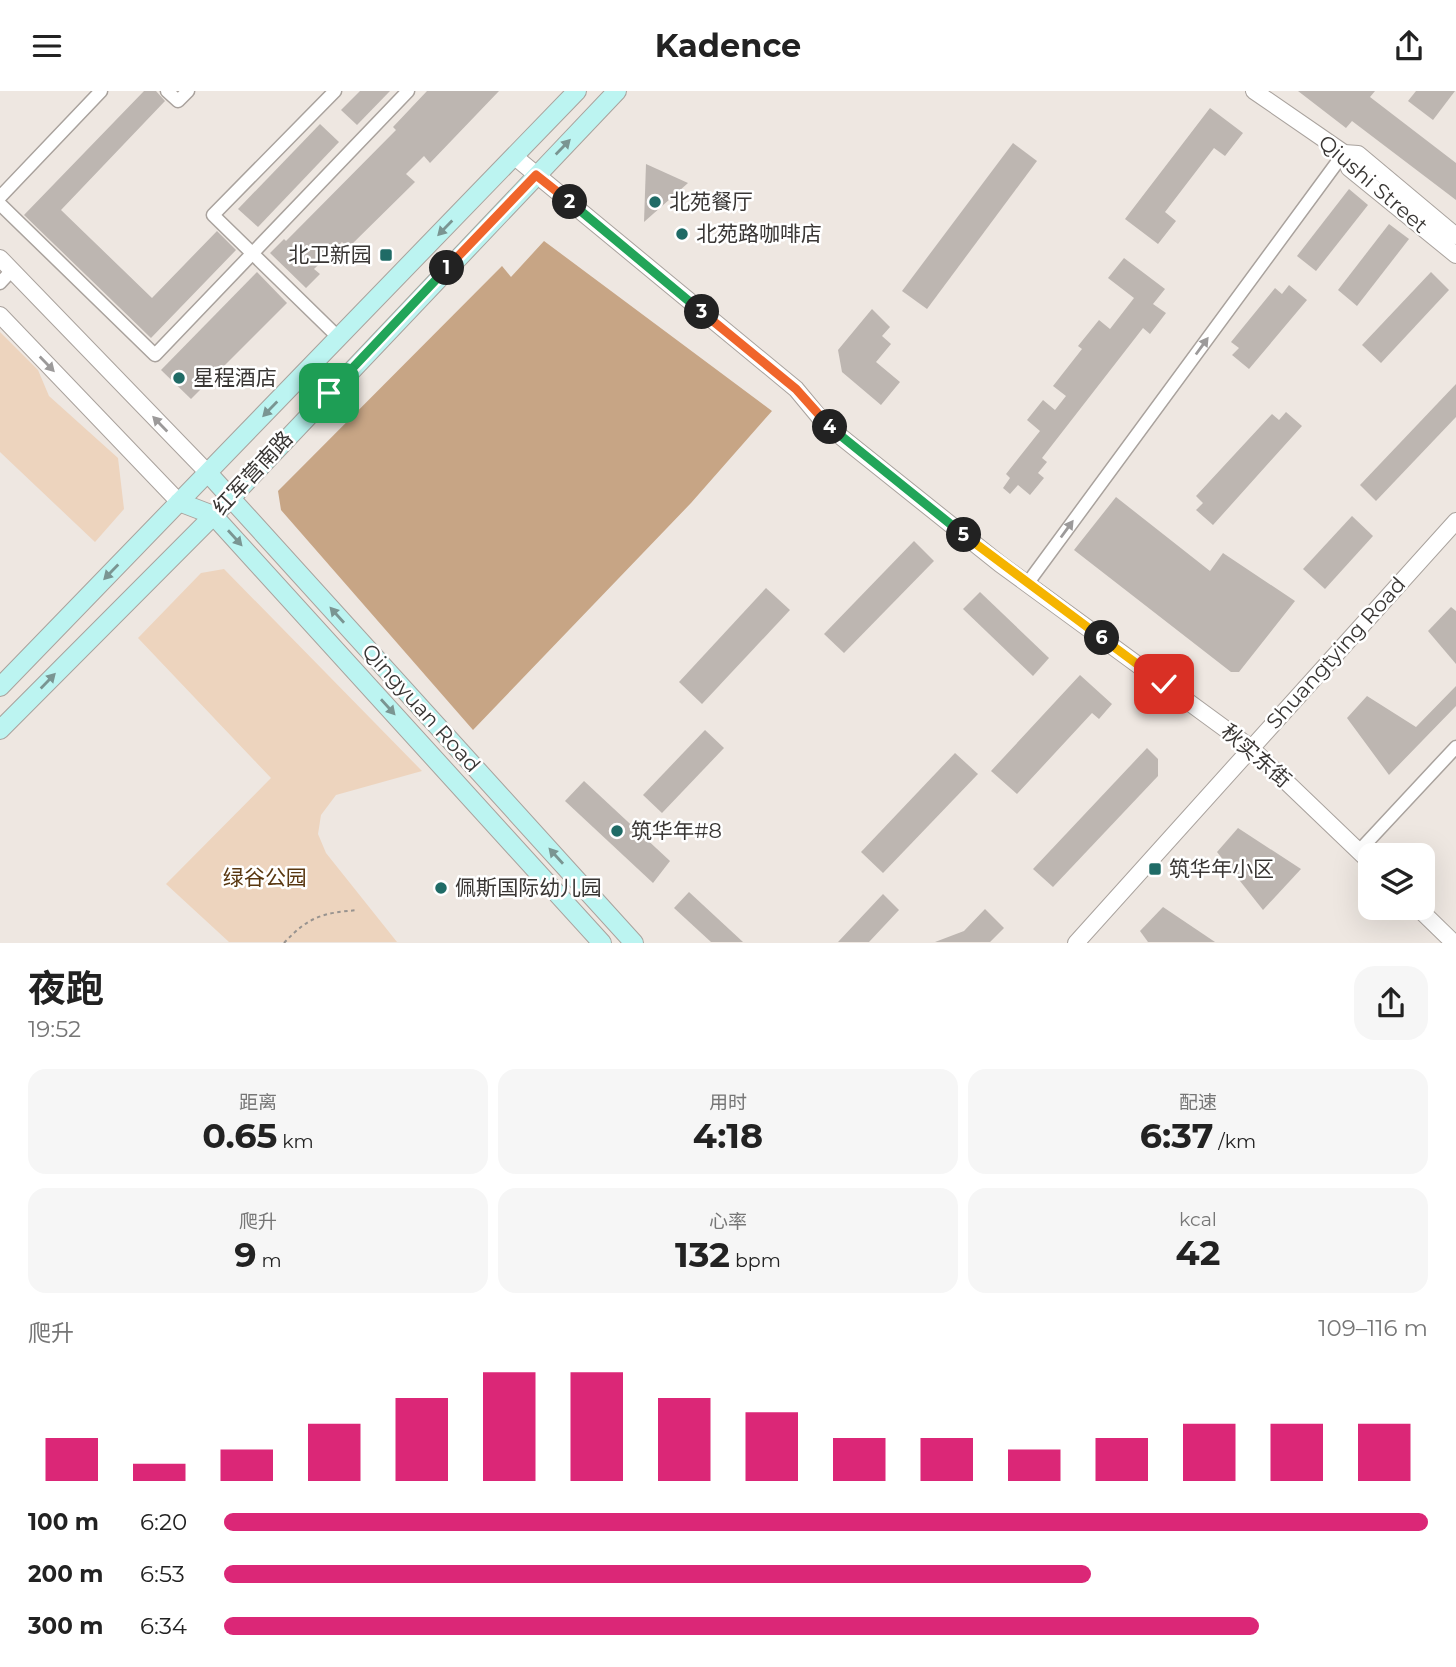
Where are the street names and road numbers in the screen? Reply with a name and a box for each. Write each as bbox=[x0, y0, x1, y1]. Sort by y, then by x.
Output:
street label: Qiushi Street bbox=[1314, 129, 1433, 238]
street label: 红军营南路 bbox=[208, 426, 298, 520]
street label: Shuangtying Road bbox=[1261, 571, 1410, 734]
street label: Qingyuan Road bbox=[357, 638, 486, 777]
street label: 秋实东街 bbox=[1216, 719, 1296, 793]

